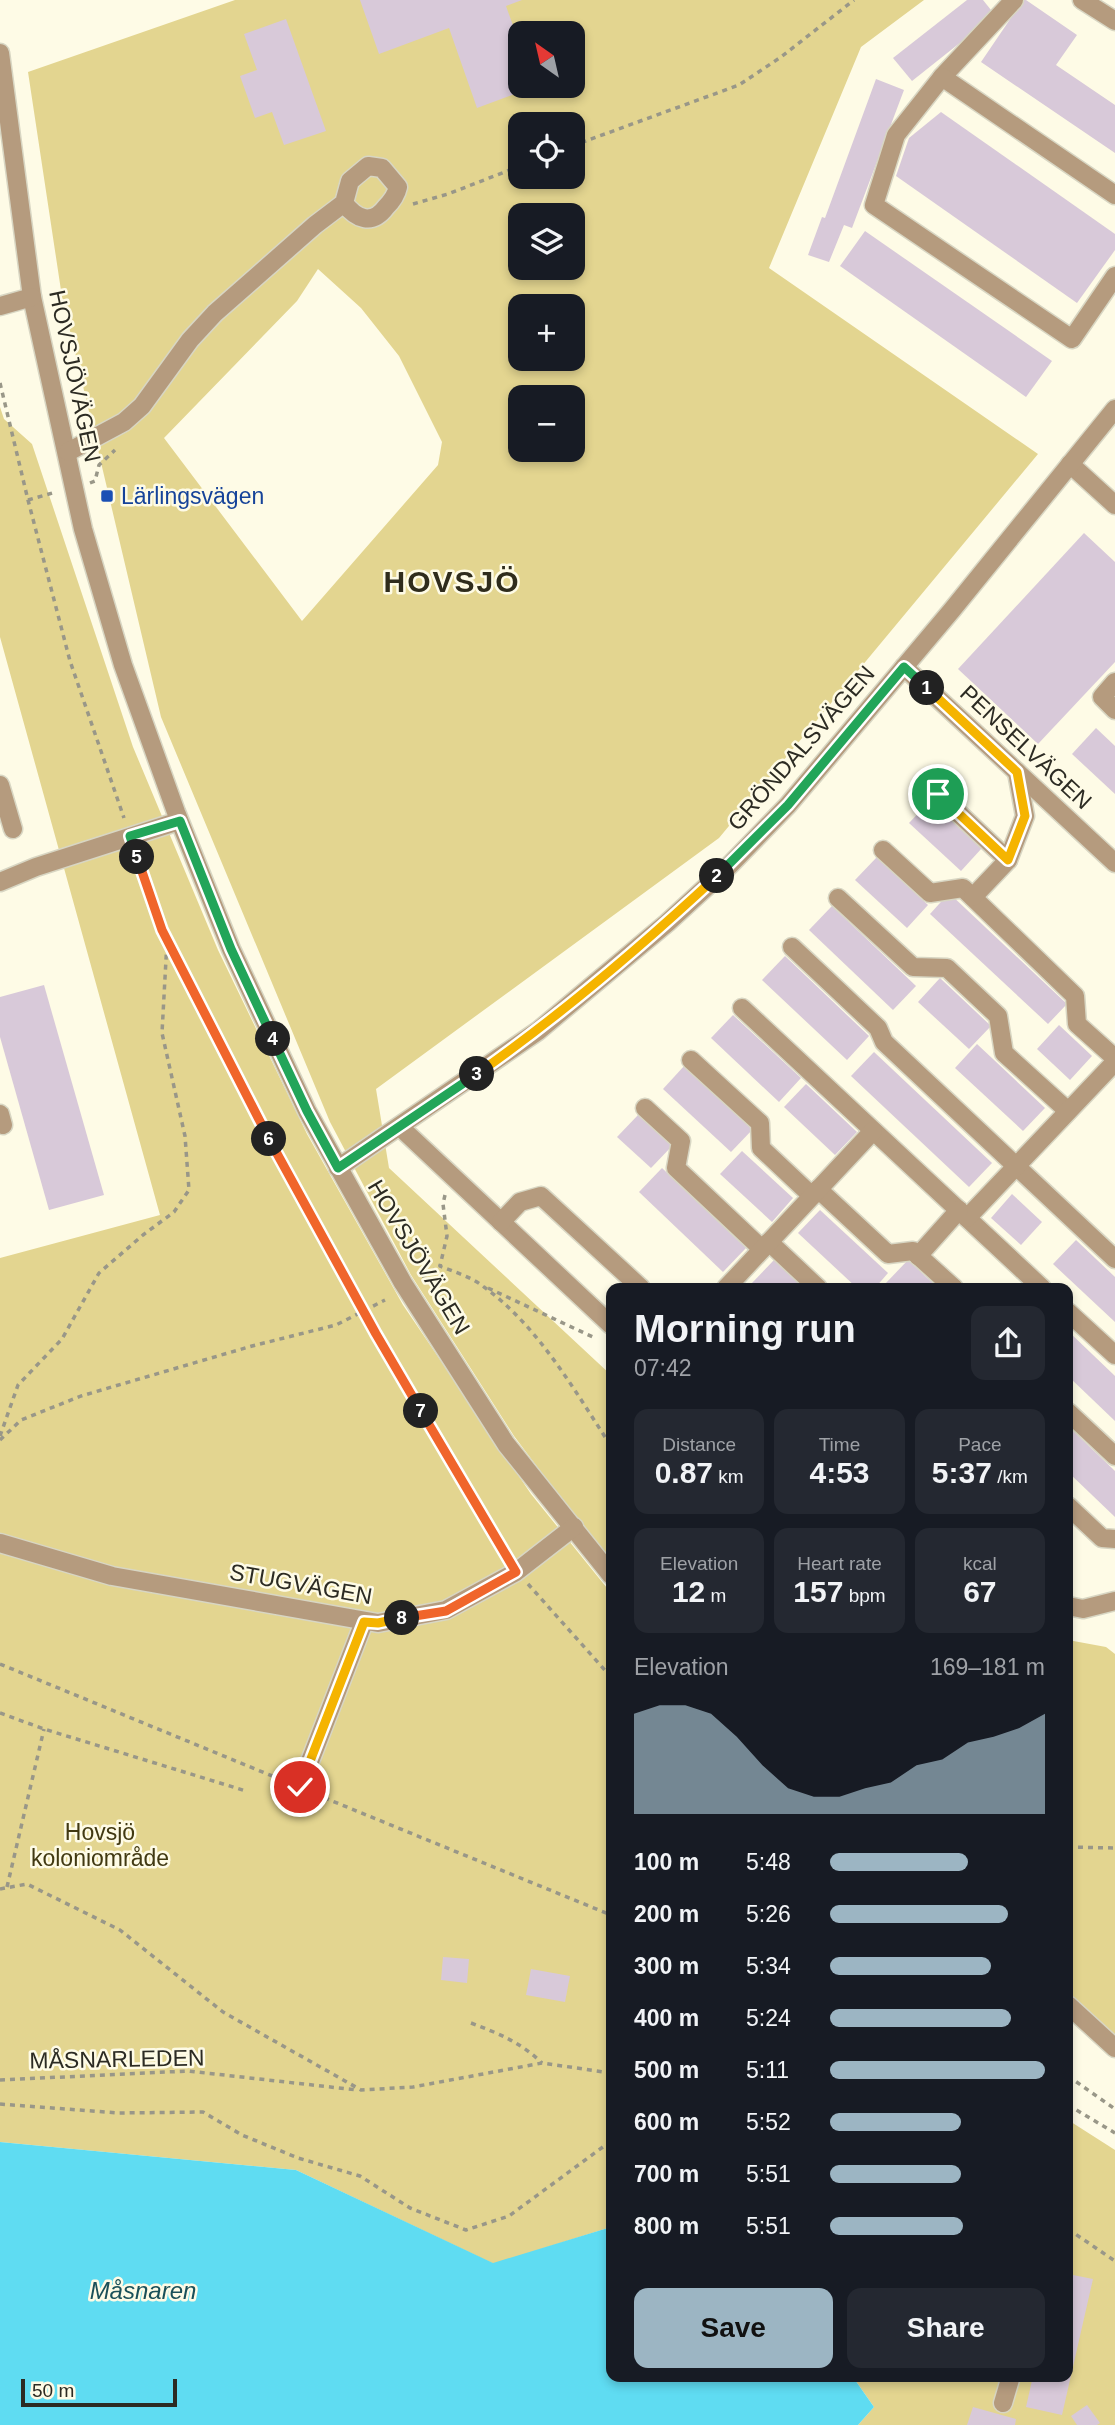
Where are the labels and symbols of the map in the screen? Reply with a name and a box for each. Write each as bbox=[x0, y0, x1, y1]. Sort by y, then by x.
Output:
north arrow bbox=[508, 21, 584, 98]
street label: HOVSJÖVÄGEN bbox=[44, 288, 106, 464]
place label: Lärlingsvägen bbox=[121, 483, 264, 509]
marker: Lärlingsvägen bbox=[99, 488, 115, 504]
district label: HOVSJÖ bbox=[383, 565, 521, 598]
street label: GRÖNDALSVÄGEN bbox=[722, 660, 880, 836]
pin: 1 bbox=[909, 670, 944, 706]
street label: PENSELVÄGEN bbox=[955, 680, 1097, 814]
pin bbox=[908, 764, 968, 824]
pin: 5 bbox=[120, 840, 154, 874]
pin: 2 bbox=[700, 858, 734, 894]
pin: 4 bbox=[256, 1021, 290, 1056]
pin: 3 bbox=[460, 1056, 494, 1092]
pin: 6 bbox=[252, 1122, 286, 1156]
street label: HOVSJÖVÄGEN bbox=[363, 1175, 475, 1339]
pin: 7 bbox=[404, 1394, 438, 1428]
street label: STUGVÄGEN bbox=[228, 1559, 374, 1609]
pin: 8 bbox=[384, 1600, 420, 1636]
pin bbox=[270, 1757, 330, 1817]
park label: Hovsjö koloniområde bbox=[31, 1819, 169, 1871]
street label: MÅSNARLEDEN bbox=[29, 2043, 205, 2074]
water label: Måsnaren bbox=[90, 2277, 196, 2304]
scale bar bbox=[21, 2376, 177, 2408]

